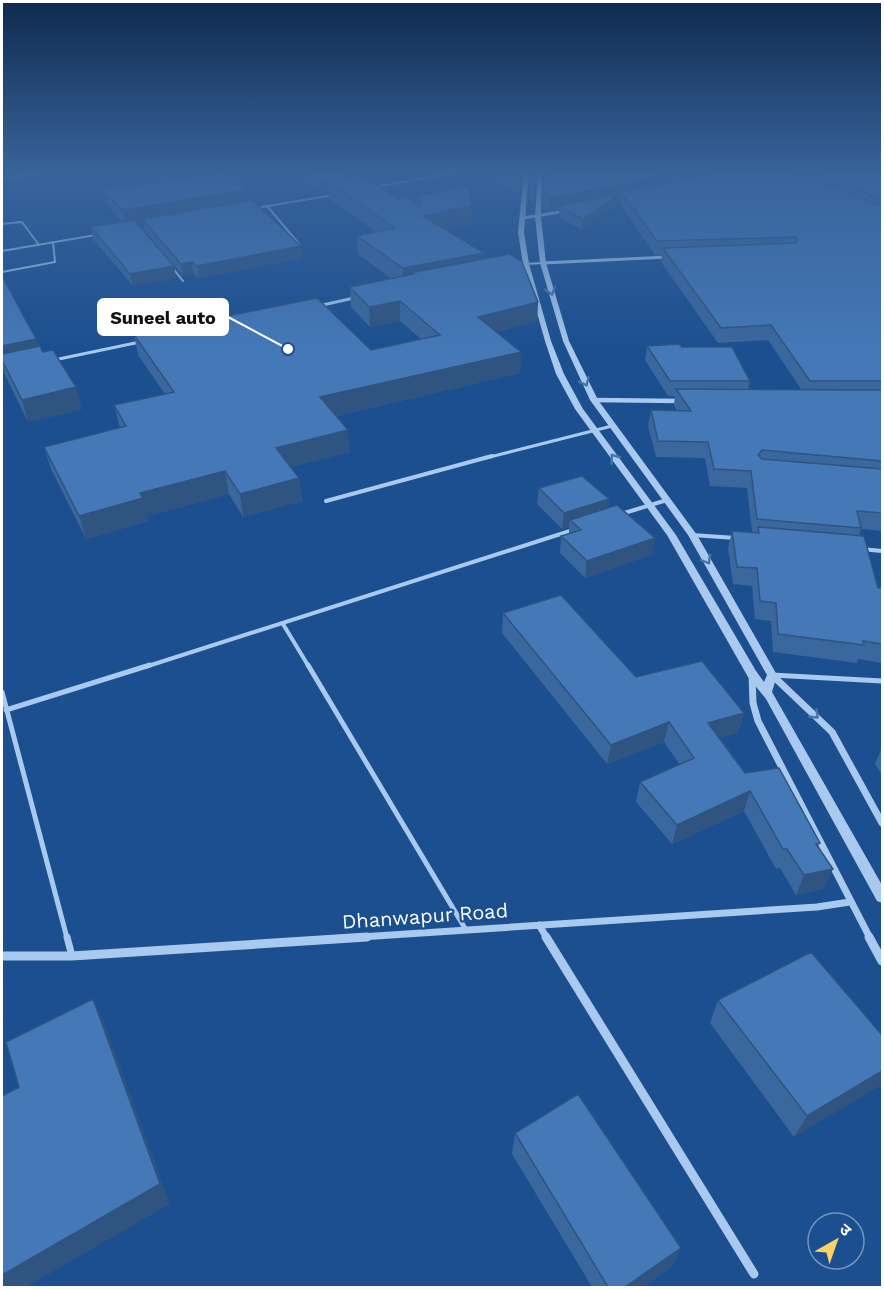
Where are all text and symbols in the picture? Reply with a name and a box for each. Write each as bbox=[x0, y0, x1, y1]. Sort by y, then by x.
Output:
one-way arrow bbox=[544, 286, 556, 296]
callout: Suneel auto bbox=[98, 299, 228, 335]
text: Suneel auto bbox=[110, 307, 216, 328]
one-way arrow bbox=[578, 375, 590, 386]
one-way arrow bbox=[610, 453, 621, 464]
one-way arrow bbox=[699, 554, 711, 564]
one-way arrow bbox=[808, 707, 819, 718]
street label: Dhanwapur Road bbox=[341, 898, 509, 934]
north arrow bbox=[806, 1211, 866, 1271]
text: उ bbox=[836, 1220, 855, 1241]

